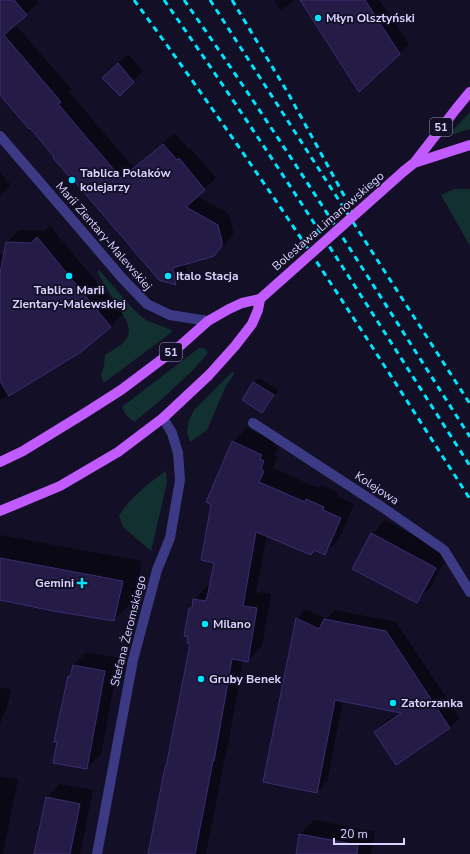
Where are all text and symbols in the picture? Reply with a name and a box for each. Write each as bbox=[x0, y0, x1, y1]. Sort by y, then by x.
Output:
place label: Młyn Olsztyński bbox=[326, 10, 415, 26]
marker: Młyn Olsztyński bbox=[313, 13, 323, 23]
road number: 51 bbox=[430, 118, 452, 136]
place label: Tablica Polaków kolejarzy bbox=[80, 165, 172, 195]
street label: Bolesława Limanowskiego bbox=[269, 168, 388, 274]
marker: Tablica Polaków kolejarzy bbox=[67, 175, 77, 185]
street label: Marii Zientary-Malewskiej bbox=[52, 178, 156, 294]
place label: Italo Stacja bbox=[176, 268, 239, 284]
marker: Tablica Marii Zientary-Malewskiej bbox=[64, 271, 74, 281]
marker: Italo Stacja bbox=[163, 271, 173, 281]
place label: Tablica Marii Zientary-Malewskiej bbox=[12, 282, 126, 312]
road number: 51 bbox=[160, 343, 182, 361]
street label: Kolejowa bbox=[352, 468, 402, 508]
street label: Stefana Żeromskiego bbox=[107, 574, 150, 688]
place label: Gemini bbox=[35, 575, 74, 591]
marker: Gemini bbox=[77, 578, 87, 588]
place label: Milano bbox=[213, 616, 251, 632]
marker: Milano bbox=[200, 619, 210, 629]
place label: Gruby Benek bbox=[209, 671, 281, 687]
marker: Gruby Benek bbox=[196, 674, 206, 684]
place label: Zatorzanka bbox=[401, 695, 463, 711]
marker: Zatorzanka bbox=[388, 698, 398, 708]
scale bar bbox=[334, 820, 404, 846]
text: 20 m bbox=[340, 826, 368, 842]

